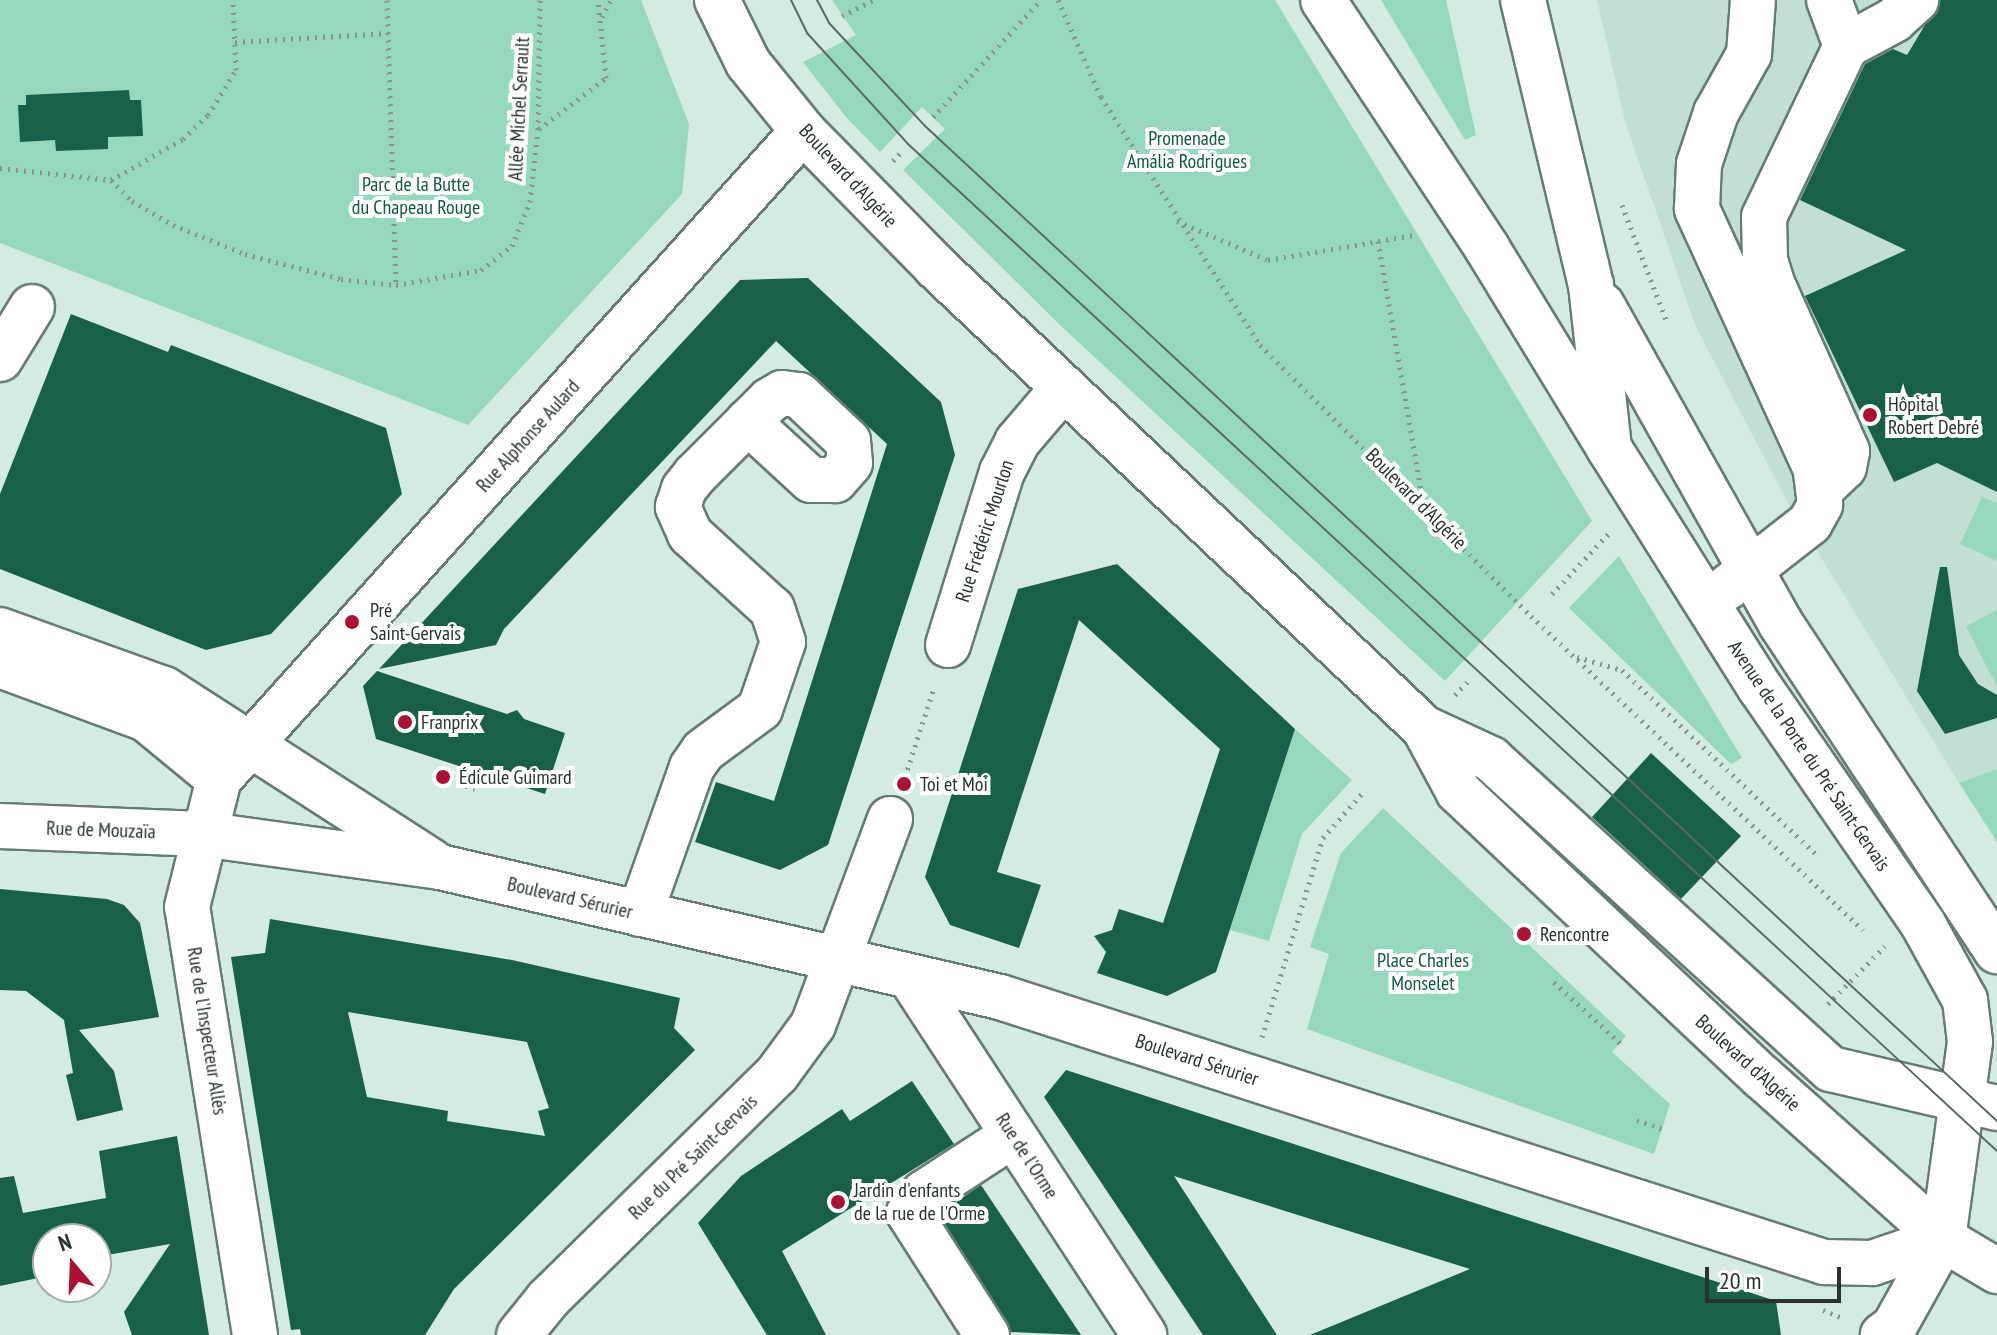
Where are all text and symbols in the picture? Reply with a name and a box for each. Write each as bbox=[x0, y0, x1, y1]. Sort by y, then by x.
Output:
street label: Allée Michel Serrault bbox=[503, 36, 535, 182]
street label: Boulevard d'Algérie bbox=[794, 119, 902, 233]
park label: Promenade Amália Rodrigues bbox=[1127, 126, 1247, 173]
park label: Parc de la Butte du Chapeau Rouge bbox=[352, 172, 480, 219]
street label: Rue Alphonse Aulard bbox=[471, 374, 585, 498]
place label: Hôpital Robert Debré bbox=[1888, 392, 1979, 439]
marker: Hôpital Robert Debré bbox=[1859, 404, 1881, 426]
street label: Boulevard d'Algérie bbox=[1361, 444, 1471, 554]
street label: Rue Frédéric Mourlon bbox=[951, 457, 1019, 605]
place label: Pré Saint-Gervais bbox=[370, 598, 461, 645]
marker: Pré Saint-Gervais bbox=[341, 611, 363, 633]
street label: Avenue de la Porte du Pré Saint-Gervais bbox=[1723, 636, 1895, 876]
place label: Franprix bbox=[421, 710, 478, 734]
marker: Franprix bbox=[396, 713, 414, 731]
place label: Édicule Guimard bbox=[459, 765, 572, 789]
marker: Édicule Guimard bbox=[434, 768, 452, 786]
place label: Toi et Moi bbox=[920, 772, 988, 796]
marker: Toi et Moi bbox=[895, 775, 913, 793]
street label: Rue de Mouzaïa bbox=[46, 816, 156, 844]
street label: Boulevard Sérurier bbox=[505, 872, 635, 924]
place label: Rencontre bbox=[1540, 922, 1609, 946]
marker: Rencontre bbox=[1515, 925, 1533, 943]
street label: Rue de l'Inspecteur Allès bbox=[182, 945, 232, 1117]
park label: Place Charles Monselet bbox=[1377, 949, 1469, 996]
street label: Boulevard d'Algérie bbox=[1691, 1010, 1805, 1116]
street label: Boulevard Sérurier bbox=[1132, 1029, 1262, 1091]
street label: Rue du Pré Saint-Gervais bbox=[624, 1089, 762, 1225]
street label: Rue de l'Orme bbox=[990, 1109, 1064, 1203]
place label: Jardin d'enfants de la rue de l'Orme bbox=[854, 1178, 985, 1225]
marker: Jardin d'enfants de la rue de l'Orme bbox=[829, 1193, 847, 1211]
north arrow bbox=[32, 1223, 112, 1303]
text: N bbox=[55, 1227, 75, 1257]
scale bar bbox=[1709, 1251, 1845, 1301]
text: 20 m bbox=[1719, 1265, 1761, 1296]

